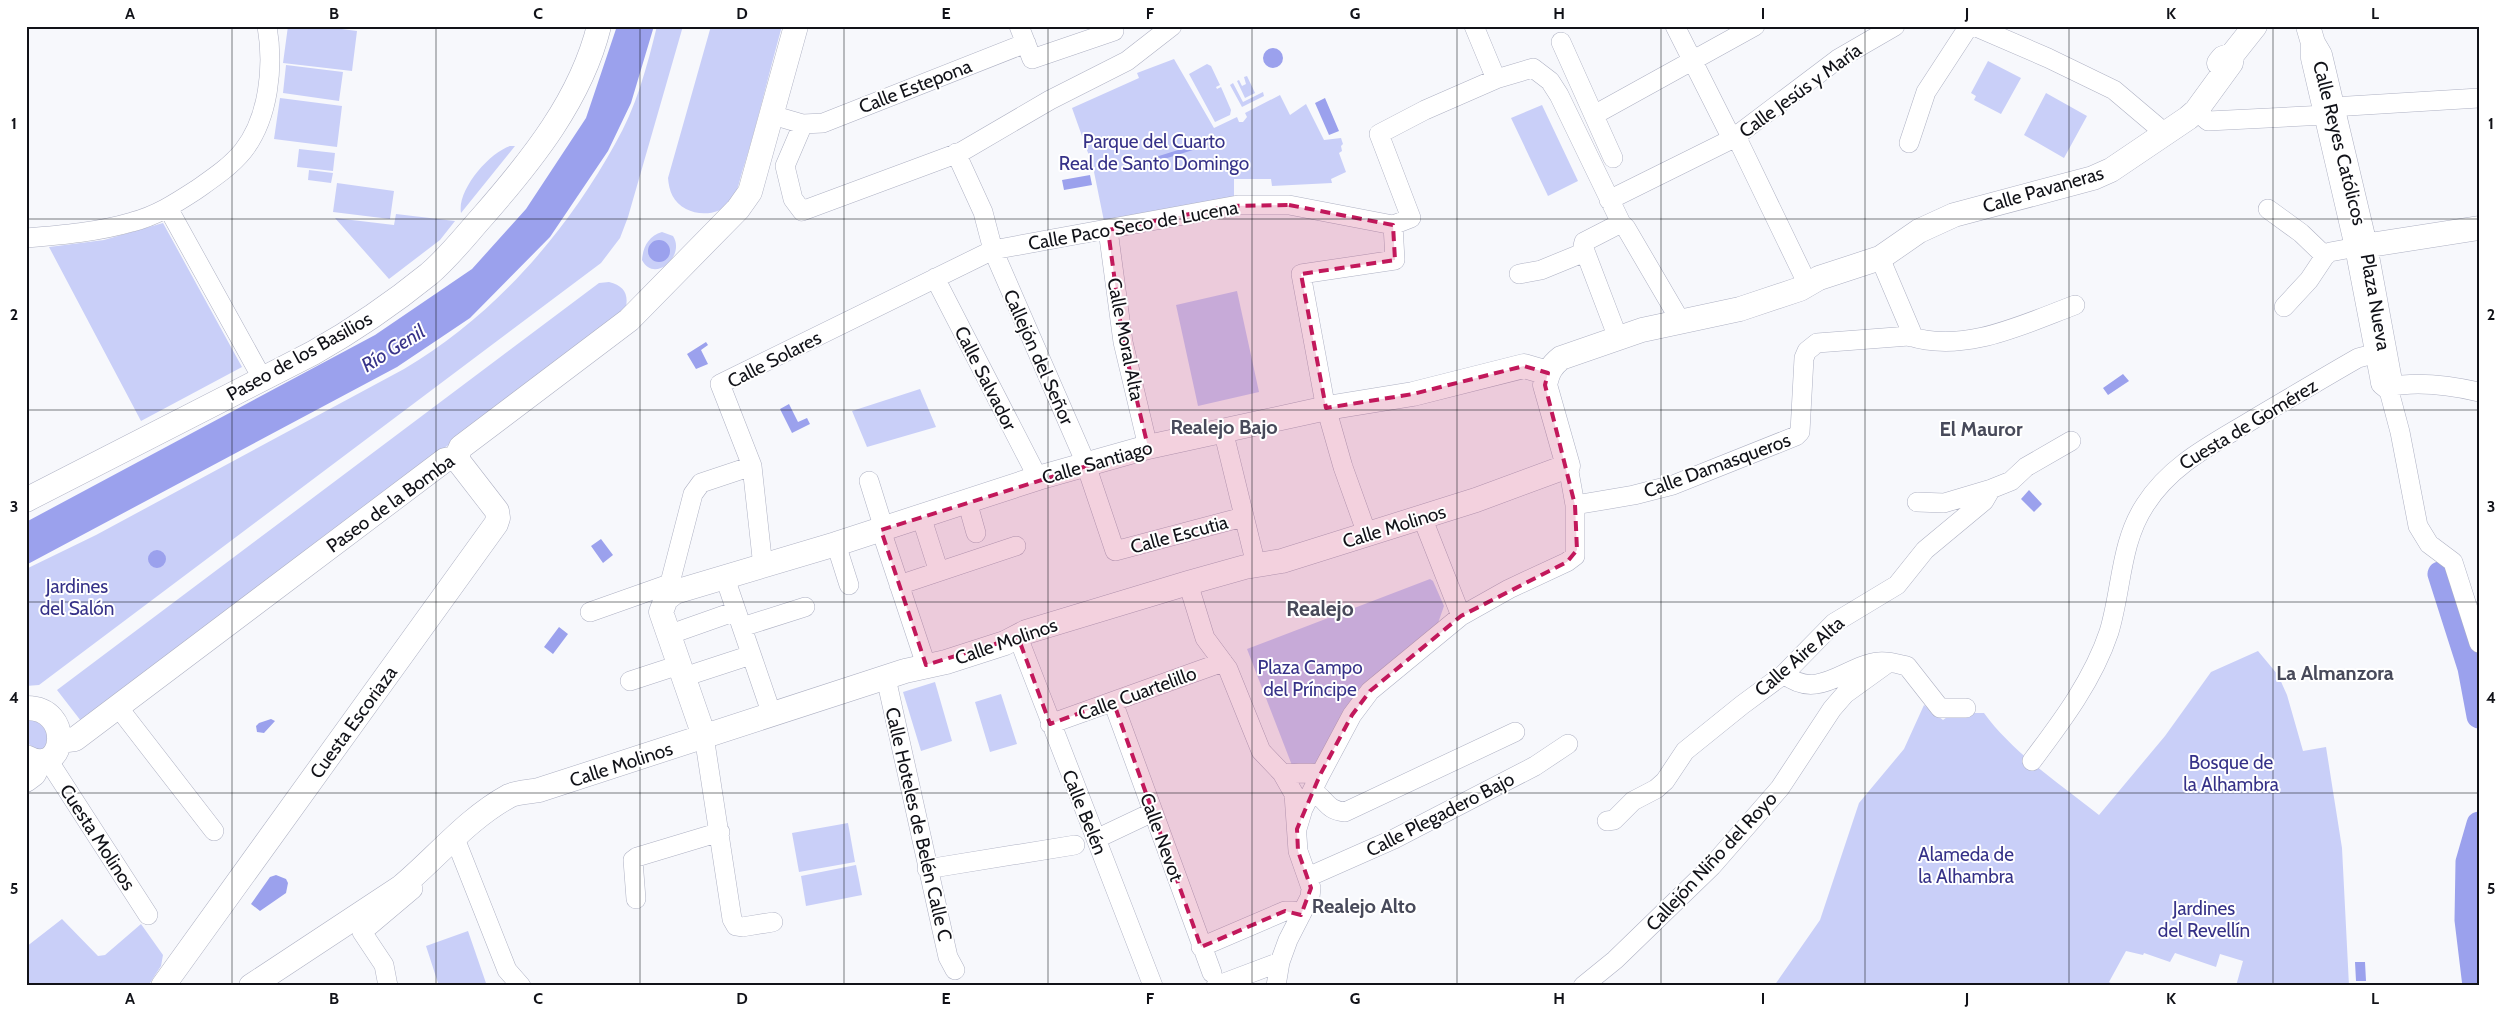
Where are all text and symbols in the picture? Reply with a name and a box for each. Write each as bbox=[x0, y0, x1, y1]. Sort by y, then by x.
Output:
text: A bbox=[125, 4, 135, 23]
text: B bbox=[329, 4, 339, 23]
text: C bbox=[533, 4, 543, 23]
text: D bbox=[736, 4, 748, 23]
text: E bbox=[941, 4, 951, 23]
text: F bbox=[1146, 4, 1155, 23]
text: G bbox=[1350, 4, 1360, 23]
text: H bbox=[1553, 4, 1565, 23]
text: I bbox=[1761, 4, 1765, 23]
text: J bbox=[1964, 4, 1969, 23]
text: K bbox=[2166, 4, 2176, 23]
text: L bbox=[2371, 4, 2379, 23]
street label: Calle Jesús y María bbox=[1735, 38, 1866, 142]
street label: Calle Estepona bbox=[856, 54, 975, 118]
street label: Calle Reyes Católicos bbox=[2308, 59, 2371, 228]
text: 1 bbox=[11, 114, 17, 133]
text: 1 bbox=[2488, 114, 2494, 133]
park label: Parque del Cuarto Real de Santo Domingo bbox=[1059, 130, 1249, 175]
street label: Calle Pavaneras bbox=[1980, 161, 2106, 218]
street label: Calle Paco Seco de Lucena bbox=[1026, 196, 1240, 255]
street label: Plaza Nueva bbox=[2356, 252, 2395, 352]
street label: Calle Moral Alta bbox=[1102, 276, 1149, 402]
street label: Callejón del Señor bbox=[998, 286, 1079, 428]
text: 2 bbox=[10, 305, 18, 324]
text: 2 bbox=[2487, 305, 2495, 324]
street label: Paseo de los Basilios bbox=[222, 307, 376, 406]
water label: Río Genil bbox=[357, 319, 430, 377]
street label: Calle Salvador bbox=[950, 322, 1022, 434]
street label: Calle Solares bbox=[723, 326, 825, 393]
street label: Cuesta de Gomérez bbox=[2175, 374, 2322, 475]
district label: Realejo Bajo bbox=[1170, 415, 1278, 439]
district label: El Mauror bbox=[1940, 417, 2023, 441]
street label: Calle Damasqueros bbox=[1641, 428, 1794, 503]
street label: Calle Santiago bbox=[1039, 436, 1155, 489]
street label: Paseo de la Bomba bbox=[322, 449, 459, 558]
text: 3 bbox=[10, 497, 18, 516]
text: 3 bbox=[2487, 497, 2495, 516]
street label: Calle Molinos bbox=[1340, 500, 1449, 553]
street label: Calle Escutia bbox=[1128, 510, 1230, 559]
park label: Jardines del Salón bbox=[40, 575, 114, 620]
district label: Realejo bbox=[1286, 596, 1354, 621]
street label: Calle Aire Alta bbox=[1750, 611, 1849, 701]
street label: Calle Molinos bbox=[952, 613, 1061, 670]
park label: Plaza Campo del Príncipe bbox=[1257, 656, 1363, 701]
street label: Calle Cuartelillo bbox=[1075, 661, 1199, 725]
district label: La Almanzora bbox=[2276, 661, 2394, 685]
street label: Cuesta Escoriaza bbox=[305, 662, 402, 783]
text: 4 bbox=[9, 688, 19, 707]
text: 4 bbox=[2486, 688, 2496, 707]
street label: Calle Hoteles de Belén Calle C bbox=[880, 705, 957, 944]
street label: Calle Molinos bbox=[567, 737, 676, 792]
park label: Bosque de la Alhambra bbox=[2183, 751, 2279, 796]
street label: Calle Belén bbox=[1057, 766, 1112, 858]
street label: Calle Plegadero Bajo bbox=[1362, 767, 1518, 862]
street label: Cuesta Molinos bbox=[55, 780, 140, 895]
street label: Callejón Niño del Royo bbox=[1641, 787, 1782, 936]
street label: Calle Nevot bbox=[1135, 790, 1188, 885]
park label: Alameda de la Alhambra bbox=[1918, 843, 2014, 888]
text: 5 bbox=[10, 879, 18, 898]
text: 5 bbox=[2487, 879, 2495, 898]
district label: Realejo Alto bbox=[1312, 894, 1416, 918]
park label: Jardines del Revellín bbox=[2158, 897, 2250, 942]
text: A bbox=[125, 989, 135, 1008]
text: B bbox=[329, 989, 339, 1008]
text: C bbox=[533, 989, 543, 1008]
text: D bbox=[736, 989, 748, 1008]
text: E bbox=[941, 989, 951, 1008]
text: F bbox=[1146, 989, 1155, 1008]
text: G bbox=[1350, 989, 1360, 1008]
text: H bbox=[1553, 989, 1565, 1008]
text: I bbox=[1761, 989, 1765, 1008]
text: J bbox=[1964, 989, 1969, 1008]
text: K bbox=[2166, 989, 2176, 1008]
text: L bbox=[2371, 989, 2379, 1008]

